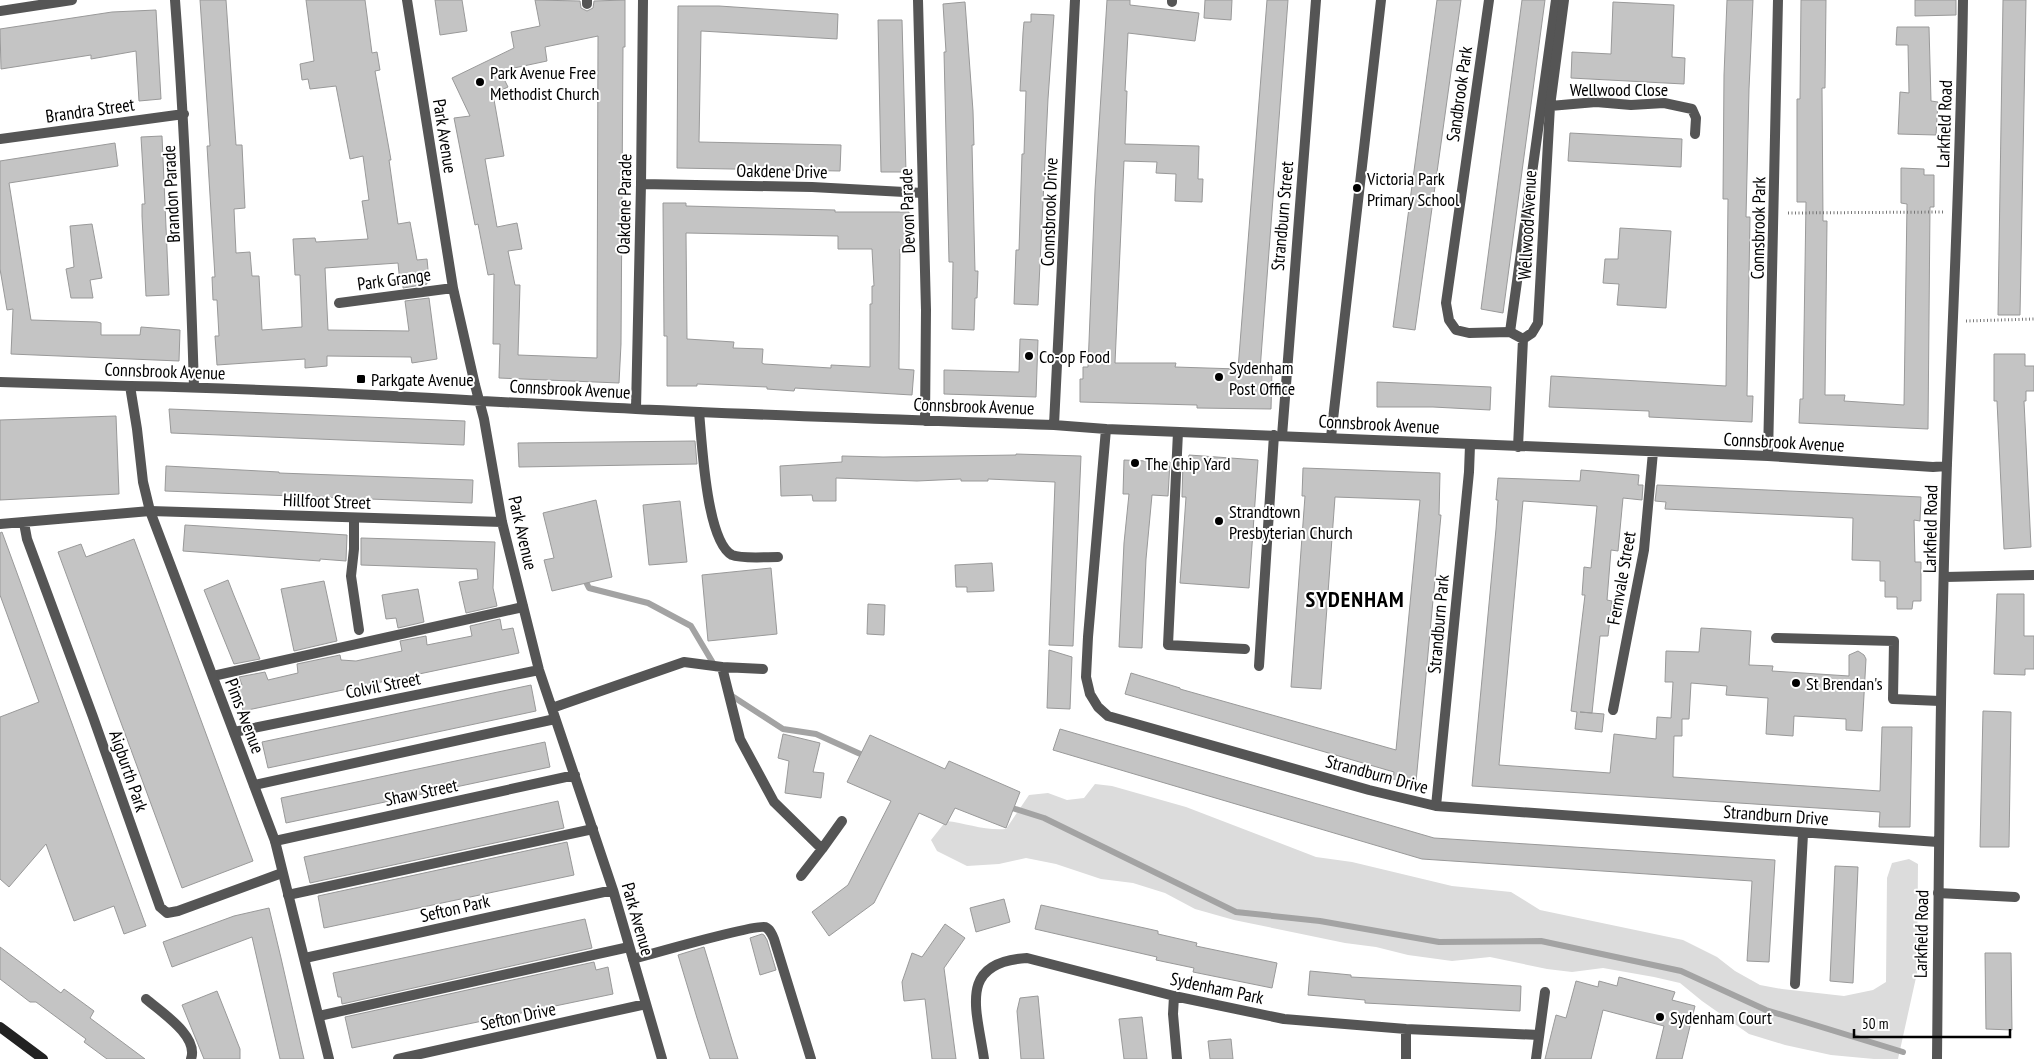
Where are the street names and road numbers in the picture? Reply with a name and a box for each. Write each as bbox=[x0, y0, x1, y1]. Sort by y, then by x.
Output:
street label: Sandbrook Park bbox=[1441, 45, 1477, 143]
street label: Wellwood Close bbox=[1570, 78, 1668, 101]
street label: Larkfield Road bbox=[1931, 80, 1957, 168]
street label: Brandra Street bbox=[44, 92, 136, 128]
street label: Park Avenue bbox=[428, 97, 462, 175]
street label: Brandon Parade bbox=[157, 144, 185, 244]
street label: Oakdene Parade bbox=[612, 153, 636, 255]
street label: Connsbrook Drive bbox=[1036, 157, 1062, 267]
street label: Oakdene Drive bbox=[736, 159, 828, 183]
street label: Strandburn Street bbox=[1266, 160, 1298, 272]
street label: Devon Parade bbox=[894, 168, 920, 254]
street label: Wellwood Avenue bbox=[1513, 170, 1541, 280]
street label: Connsbrook Park bbox=[1746, 176, 1770, 280]
street label: Park Grange bbox=[356, 262, 432, 296]
street label: Connsbrook Avenue bbox=[104, 357, 226, 385]
street label: Connsbrook Avenue bbox=[509, 374, 631, 404]
street label: Connsbrook Avenue bbox=[913, 392, 1035, 420]
street label: Connsbrook Avenue bbox=[1318, 409, 1440, 439]
street label: Connsbrook Avenue bbox=[1723, 427, 1845, 457]
street label: Larkfield Road bbox=[1918, 485, 1942, 573]
street label: Hillfoot Street bbox=[283, 488, 371, 514]
street label: Park Avenue bbox=[503, 494, 543, 572]
street label: Fernvale Street bbox=[1601, 529, 1641, 627]
street label: Strandburn Park bbox=[1422, 573, 1454, 675]
street label: Colvil Street bbox=[344, 666, 422, 704]
street label: Pims Avenue bbox=[220, 675, 270, 757]
street label: Aigburth Park bbox=[104, 727, 154, 815]
street label: Strandburn Drive bbox=[1323, 749, 1431, 799]
street label: Shaw Street bbox=[382, 773, 460, 811]
street label: Strandburn Drive bbox=[1723, 800, 1829, 830]
street label: Park Avenue bbox=[617, 880, 659, 958]
street label: Sefton Park bbox=[418, 889, 492, 927]
street label: Larkfield Road bbox=[1909, 890, 1933, 978]
street label: Sydenham Park bbox=[1168, 967, 1266, 1009]
street label: Sefton Drive bbox=[478, 997, 558, 1035]

